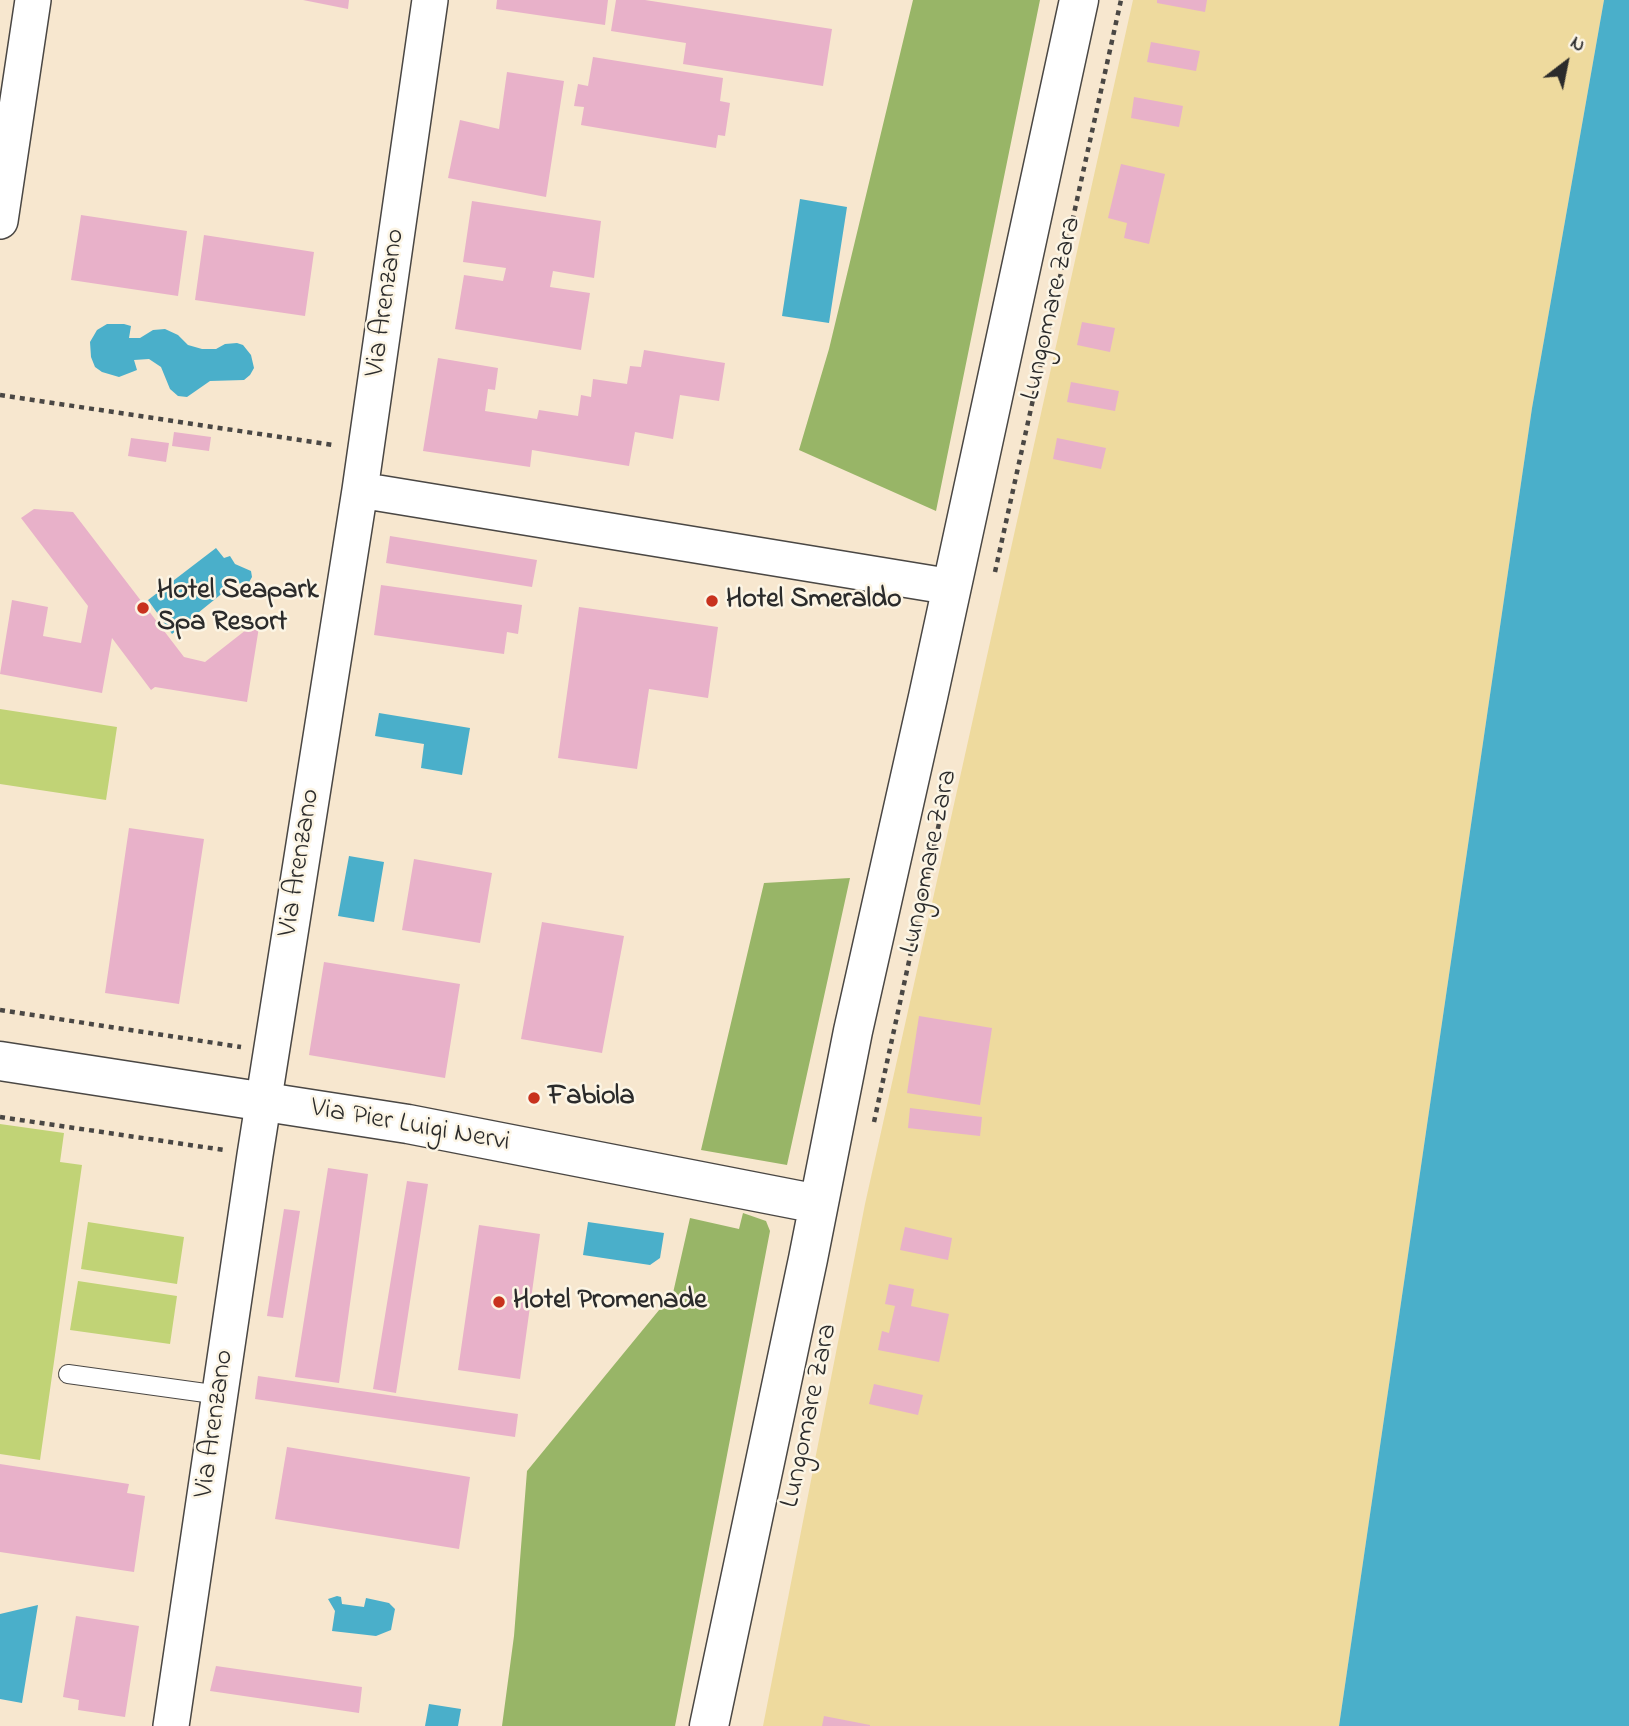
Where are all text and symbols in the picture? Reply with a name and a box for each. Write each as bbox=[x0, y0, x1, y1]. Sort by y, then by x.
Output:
north arrow bbox=[1531, 28, 1601, 98]
text: N bbox=[1565, 30, 1590, 60]
street label: Lungomare Zara bbox=[1016, 214, 1090, 404]
street label: Via Arenzano bbox=[360, 227, 414, 379]
place label: Hotel Seapark Spa Resort bbox=[157, 575, 318, 641]
place label: Hotel Smeraldo bbox=[726, 584, 902, 618]
marker: Hotel Smeraldo bbox=[704, 593, 720, 609]
marker: Hotel Seapark Spa Resort bbox=[135, 600, 151, 616]
street label: Lungomare Zara bbox=[895, 767, 967, 957]
street label: Via Arenzano bbox=[273, 787, 329, 939]
place label: Fabiola bbox=[548, 1081, 635, 1115]
marker: Fabiola bbox=[526, 1090, 542, 1106]
street label: Via Pier Luigi Nervi bbox=[308, 1093, 512, 1161]
place label: Hotel Promenade bbox=[513, 1285, 707, 1319]
marker: Hotel Promenade bbox=[491, 1294, 507, 1310]
street label: Lungomare Zara bbox=[775, 1321, 847, 1511]
street label: Via Arenzano bbox=[189, 1348, 243, 1500]

